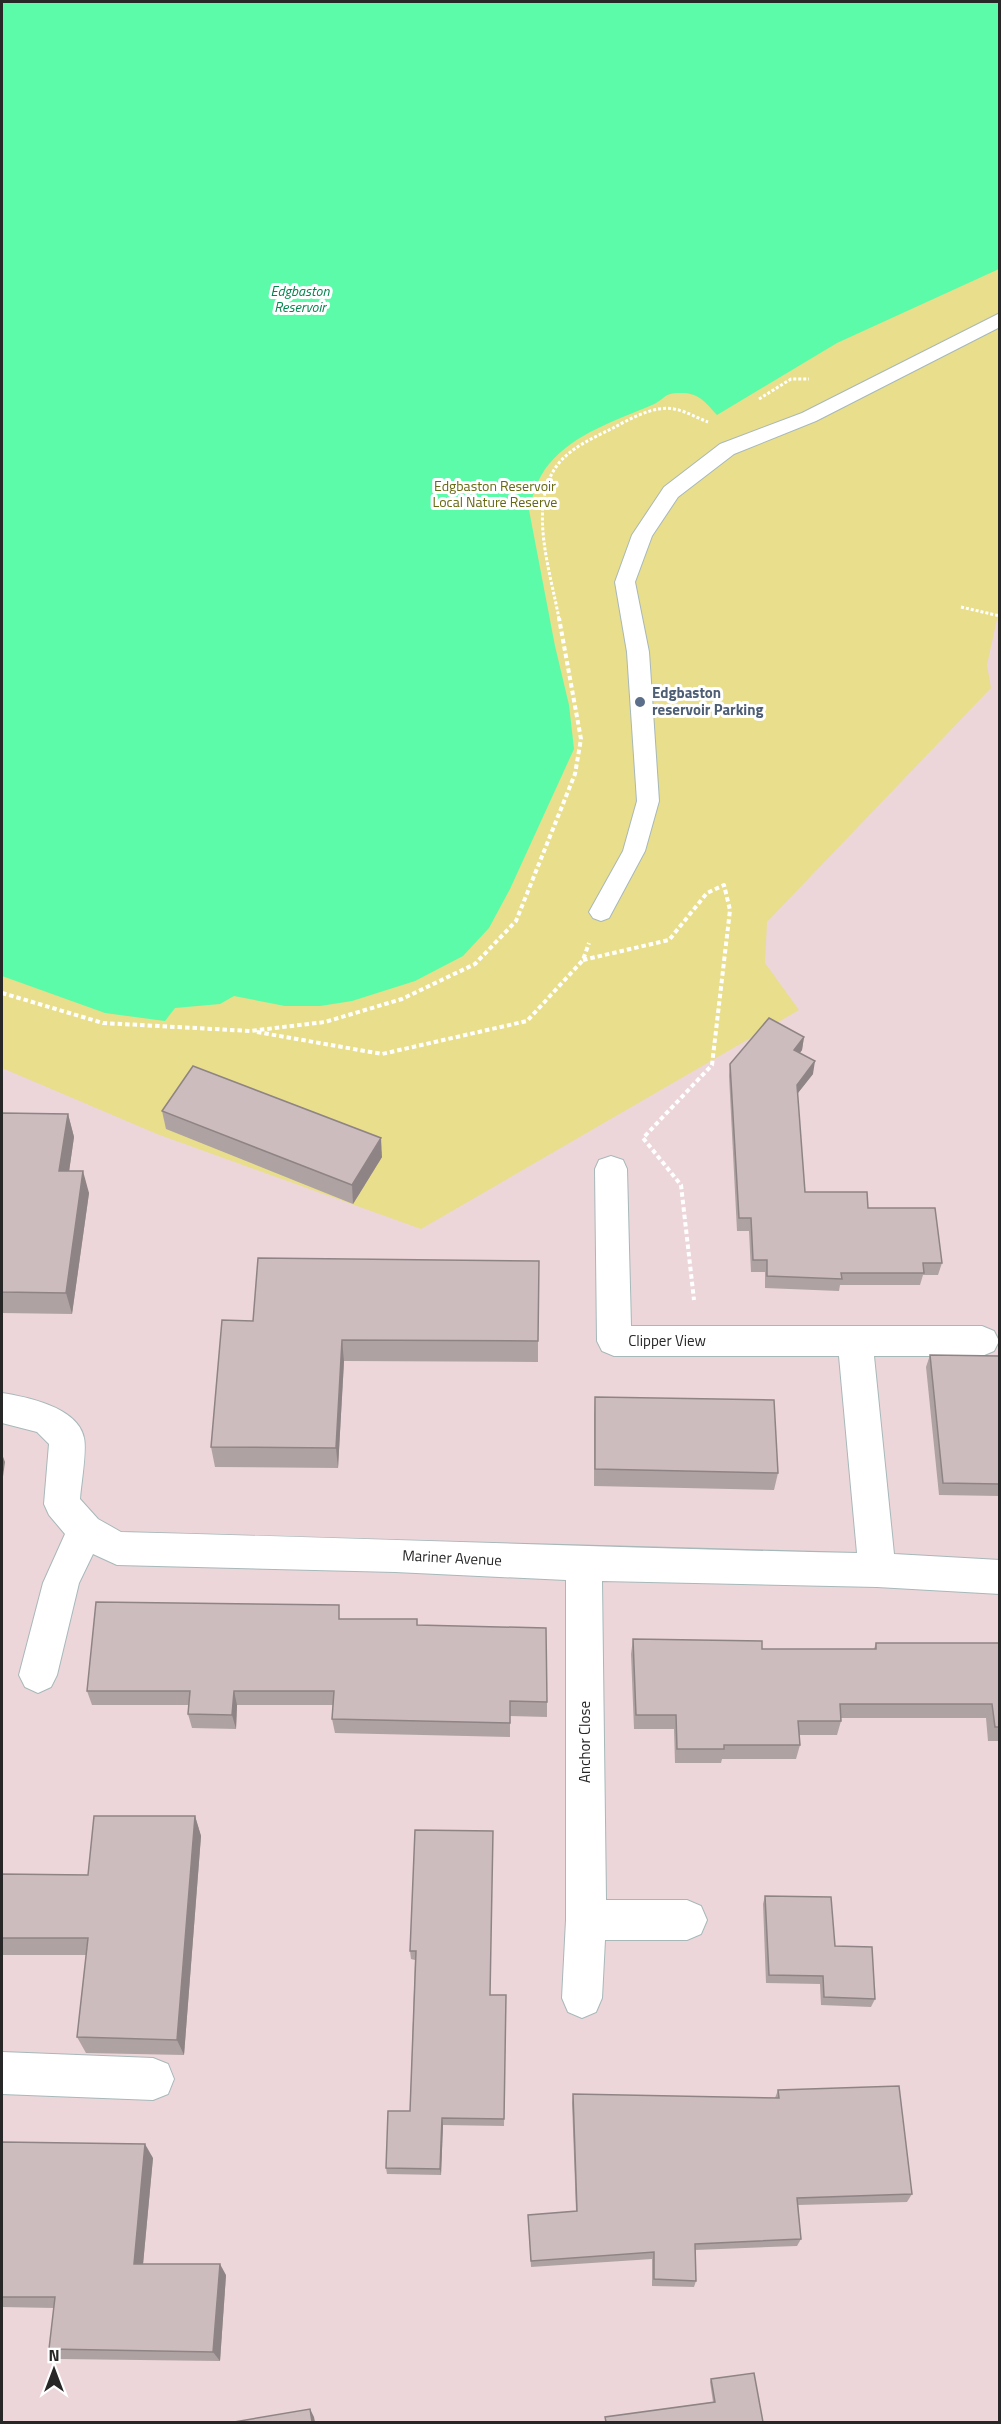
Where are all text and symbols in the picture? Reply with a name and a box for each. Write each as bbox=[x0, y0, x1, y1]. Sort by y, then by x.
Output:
water label: Edgbaston Reservoir bbox=[271, 280, 330, 317]
park label: Edgbaston Reservoir Local Nature Reserve bbox=[433, 475, 557, 512]
place label: Edgbaston reservoir Parking bbox=[652, 681, 764, 721]
marker: Edgbaston reservoir Parking bbox=[633, 695, 647, 709]
street label: Clipper View bbox=[628, 1329, 706, 1352]
street label: Mariner Avenue bbox=[402, 1543, 502, 1572]
street label: Anchor Close bbox=[573, 1701, 596, 1783]
north arrow bbox=[24, 2340, 84, 2400]
text: N bbox=[48, 2343, 60, 2367]

